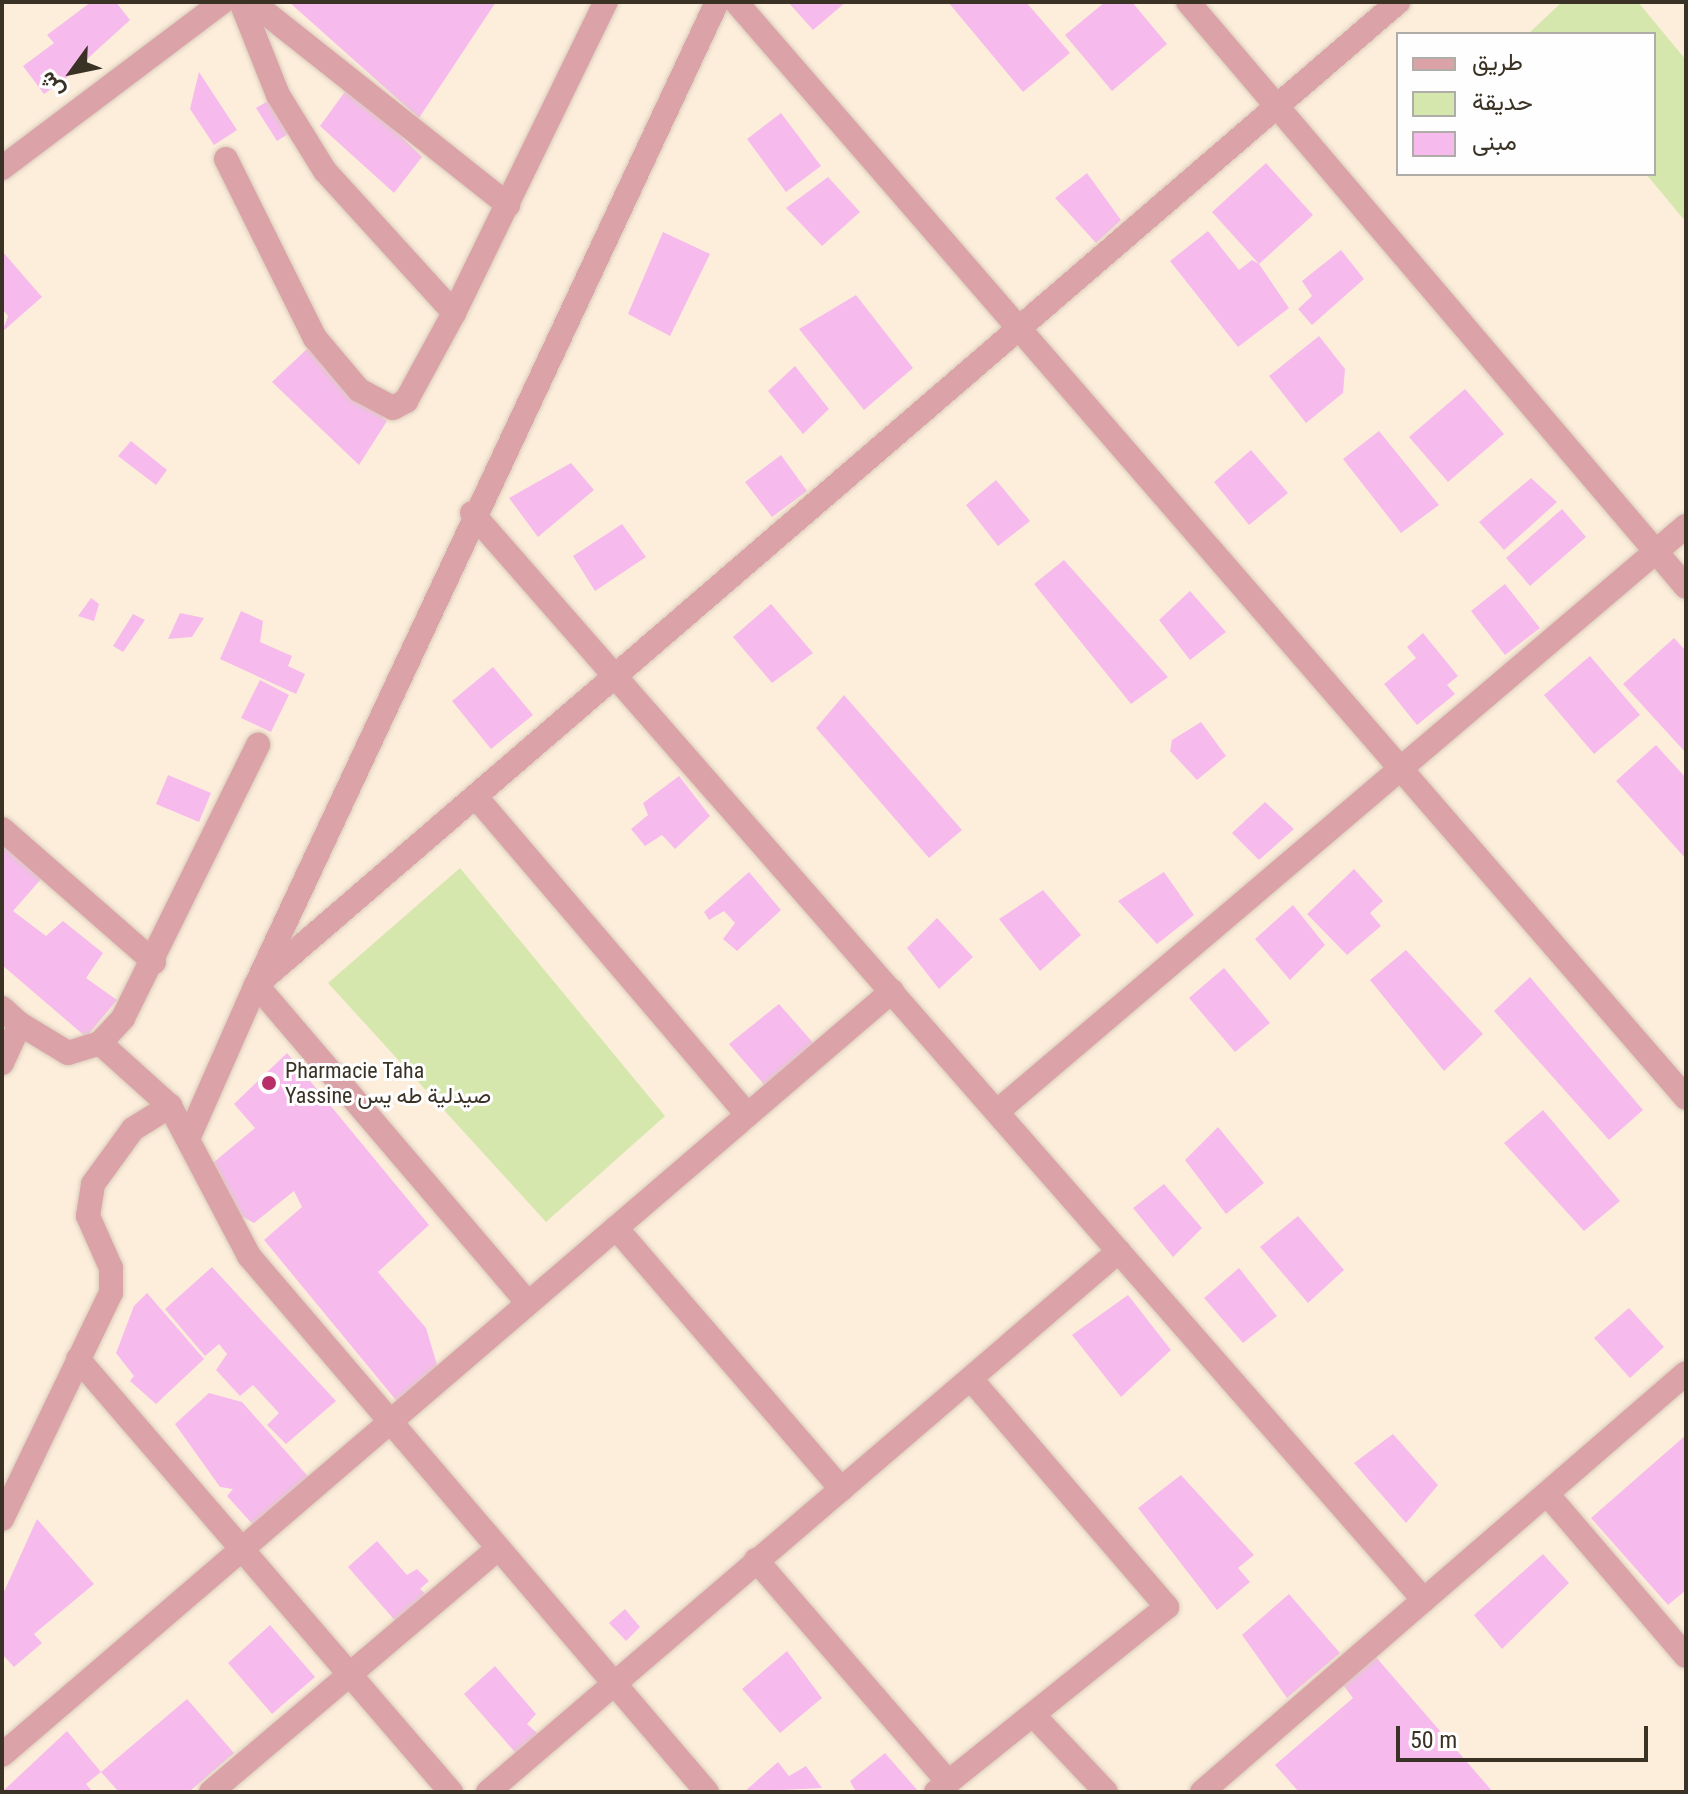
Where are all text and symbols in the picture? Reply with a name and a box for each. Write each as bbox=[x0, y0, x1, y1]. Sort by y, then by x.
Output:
north arrow bbox=[32, 32, 112, 112]
legend bbox=[1396, 32, 1656, 176]
text: طريق bbox=[1472, 48, 1523, 76]
text: ش bbox=[34, 67, 69, 103]
text: حديقة bbox=[1472, 88, 1533, 116]
text: مبنى bbox=[1472, 128, 1517, 156]
place label: Pharmacie Taha Yassine صيدلية طه يس bbox=[285, 1057, 491, 1108]
marker: Pharmacie Taha Yassine صيدلية طه يس bbox=[260, 1074, 278, 1092]
scale bar bbox=[1400, 1710, 1652, 1760]
text: 50 m bbox=[1410, 1726, 1457, 1754]

